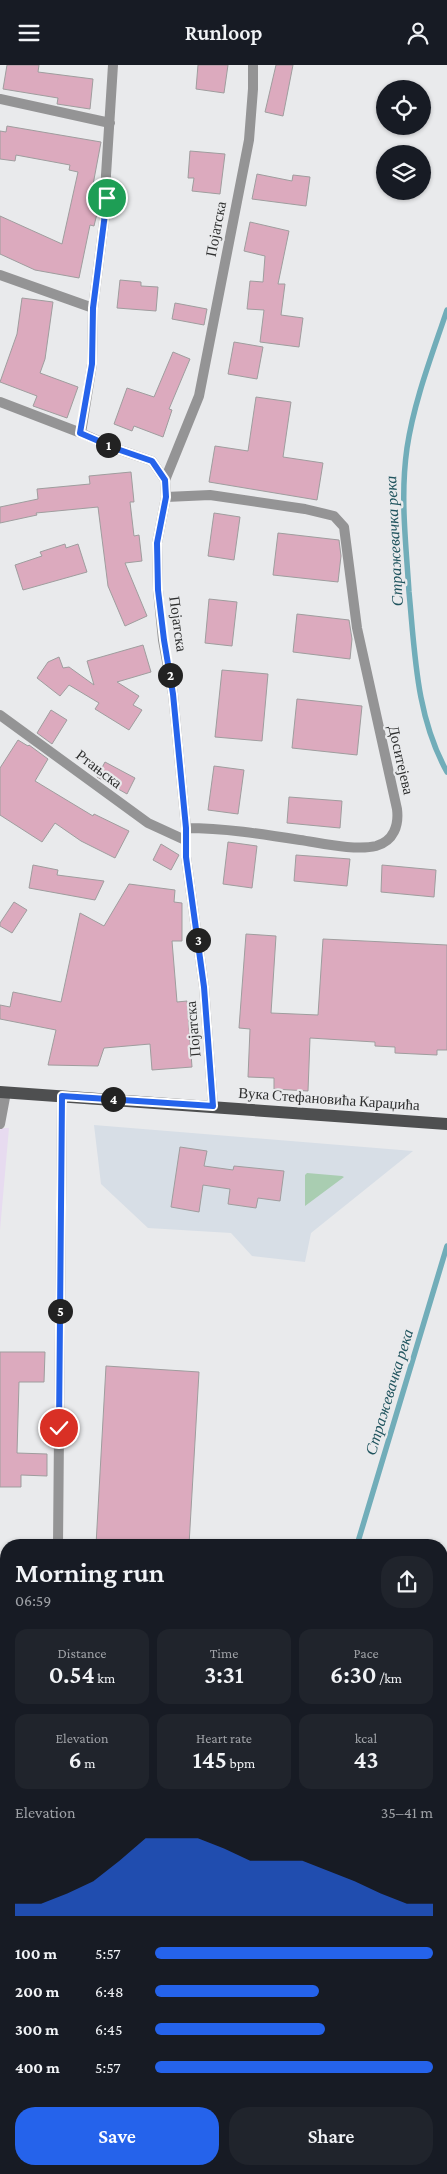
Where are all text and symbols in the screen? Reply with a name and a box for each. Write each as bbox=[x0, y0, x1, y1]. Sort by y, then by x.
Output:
icon: menu bbox=[15, 19, 43, 47]
icon: person bbox=[404, 19, 432, 47]
text: Runloop bbox=[185, 20, 262, 45]
map controls bbox=[376, 80, 431, 200]
button: locate bbox=[376, 80, 431, 135]
button: layers bbox=[376, 145, 431, 200]
pin bbox=[86, 177, 128, 219]
icon: arrive bbox=[93, 184, 121, 212]
street label: Појатска bbox=[203, 200, 229, 258]
pin: 1 bbox=[96, 433, 120, 457]
text: 1 bbox=[106, 437, 111, 453]
water label: Стражевачка река bbox=[382, 475, 407, 607]
street label: Појатска bbox=[166, 595, 190, 653]
pin: 2 bbox=[158, 663, 182, 687]
text: 2 bbox=[167, 667, 174, 683]
street label: Доситејева bbox=[385, 724, 417, 796]
street label: Ртањска bbox=[73, 747, 125, 792]
pin: 3 bbox=[186, 927, 210, 953]
text: 3 bbox=[195, 932, 202, 948]
street label: Појатска bbox=[183, 1000, 203, 1058]
street label: Вука Стефановића Караџића bbox=[238, 1085, 421, 1113]
pin: 4 bbox=[100, 1087, 126, 1111]
text: 4 bbox=[110, 1091, 117, 1107]
pin: 5 bbox=[48, 1299, 72, 1323]
text: 5 bbox=[57, 1303, 64, 1319]
water label: Стражевачка река bbox=[362, 1327, 417, 1457]
pin bbox=[38, 1407, 80, 1449]
icon: check bbox=[45, 1414, 73, 1442]
button: share bbox=[381, 1556, 433, 1608]
text: Morning run bbox=[15, 1557, 164, 1588]
text: 06:59 bbox=[15, 1592, 51, 1609]
text: Distance bbox=[58, 1645, 106, 1661]
text: Time bbox=[210, 1645, 238, 1661]
text: Pace bbox=[353, 1645, 379, 1661]
text: 0.54 bbox=[49, 1661, 95, 1688]
text: 3:31 bbox=[204, 1661, 244, 1688]
text: 6:30 bbox=[330, 1661, 377, 1688]
text: km bbox=[95, 1670, 115, 1686]
text: /km bbox=[377, 1670, 402, 1686]
text: Elevation bbox=[55, 1730, 109, 1746]
text: Heart rate bbox=[196, 1730, 252, 1746]
text: kcal bbox=[355, 1730, 377, 1746]
text: 6 bbox=[68, 1746, 82, 1773]
text: 145 bbox=[193, 1746, 227, 1773]
text: 43 bbox=[354, 1746, 378, 1773]
text: m bbox=[82, 1755, 96, 1771]
text: bpm bbox=[227, 1755, 255, 1771]
text: Elevation bbox=[15, 1804, 76, 1821]
text: 35–41 m bbox=[381, 1804, 433, 1821]
text: 100 m bbox=[15, 1945, 57, 1962]
text: 5:57 bbox=[95, 1945, 121, 1962]
text: 200 m bbox=[15, 1983, 59, 2000]
text: 6:48 bbox=[95, 1983, 124, 2000]
text: 300 m bbox=[15, 2021, 59, 2038]
text: 6:45 bbox=[95, 2021, 122, 2038]
text: 400 m bbox=[15, 2059, 60, 2076]
text: 5:57 bbox=[95, 2059, 121, 2076]
button: Save bbox=[15, 2107, 219, 2165]
button: Share bbox=[229, 2107, 433, 2165]

